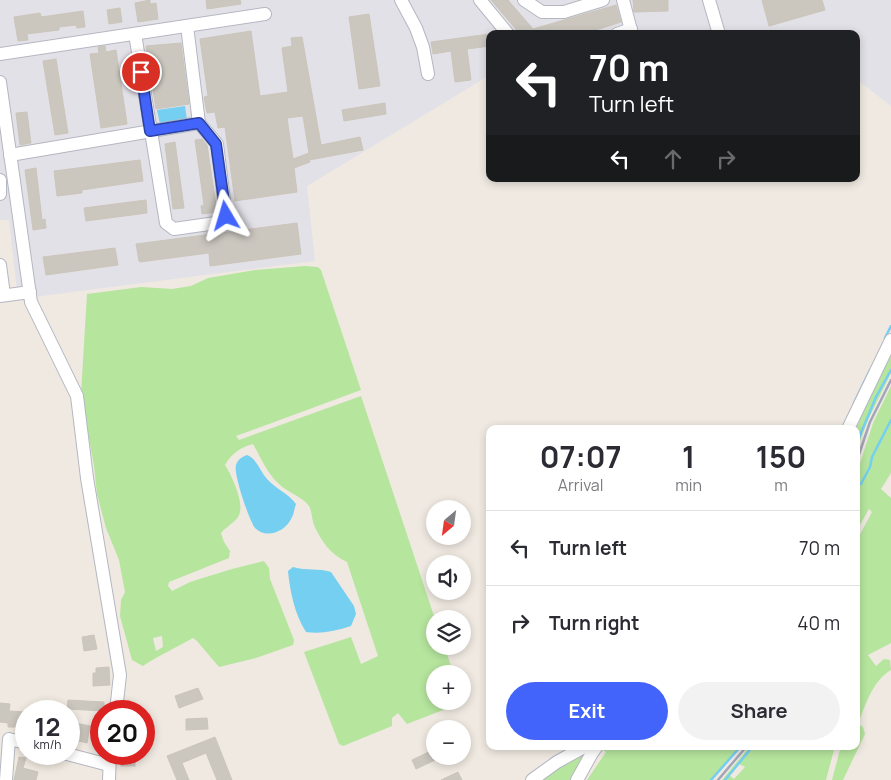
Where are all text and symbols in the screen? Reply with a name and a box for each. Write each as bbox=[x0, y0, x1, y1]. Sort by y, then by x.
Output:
text: 70 m bbox=[589, 44, 669, 92]
icon: left bbox=[506, 50, 571, 115]
pin bbox=[120, 51, 162, 93]
icon: arrive bbox=[127, 58, 155, 86]
text: Turn left bbox=[589, 89, 674, 119]
icon: left bbox=[606, 145, 634, 173]
icon: ahead bbox=[659, 145, 687, 173]
icon: right bbox=[712, 145, 740, 173]
position arrow bbox=[199, 189, 251, 241]
text: 07:07 bbox=[540, 436, 622, 477]
text: 1 bbox=[682, 436, 695, 477]
text: 150 bbox=[756, 436, 806, 477]
text: Arrival bbox=[558, 474, 603, 496]
text: min bbox=[675, 474, 702, 496]
text: m bbox=[774, 474, 788, 496]
north arrow bbox=[426, 500, 471, 545]
map controls bbox=[426, 500, 471, 765]
icon: left bbox=[506, 534, 534, 562]
text: Turn left bbox=[549, 535, 627, 561]
text: 70 m bbox=[799, 535, 840, 561]
button: sound bbox=[426, 555, 471, 600]
icon: right bbox=[506, 609, 534, 637]
button: layers bbox=[426, 610, 471, 655]
text: Turn right bbox=[549, 610, 639, 636]
text: 40 m bbox=[797, 610, 840, 636]
button: + bbox=[426, 665, 471, 710]
button: Exit bbox=[506, 682, 668, 740]
button: Share bbox=[678, 682, 840, 740]
speed limit sign: 20 bbox=[90, 700, 155, 765]
text: 12 bbox=[35, 709, 60, 744]
button: − bbox=[426, 720, 471, 765]
text: km/h bbox=[34, 736, 61, 753]

